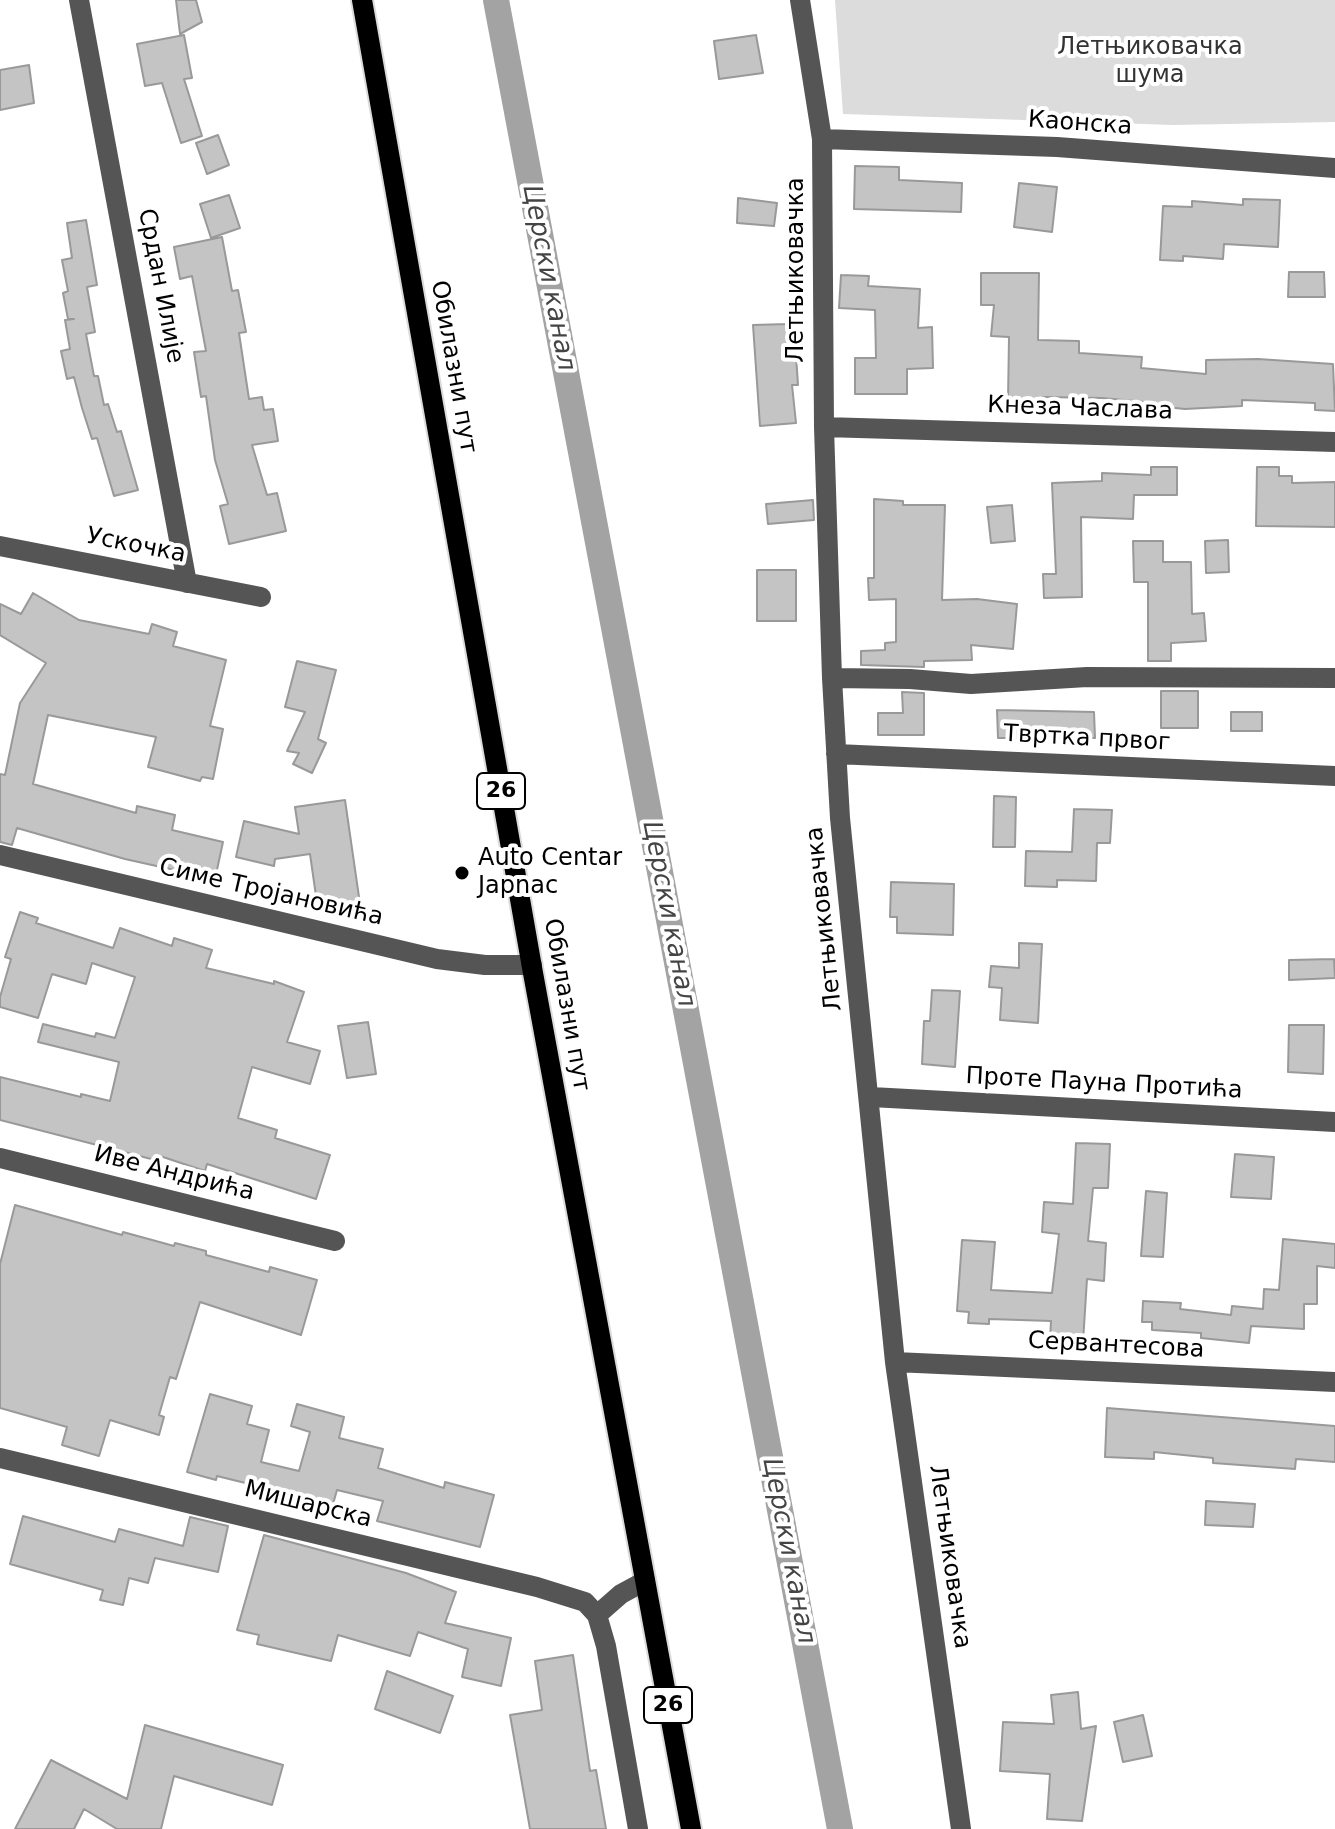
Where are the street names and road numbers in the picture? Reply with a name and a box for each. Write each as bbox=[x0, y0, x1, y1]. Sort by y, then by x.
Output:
street label: Каонска bbox=[1027, 106, 1133, 142]
street label: Летњиковачка bbox=[783, 177, 811, 363]
street label: Срдан Илије bbox=[131, 206, 189, 366]
street label: Обилазни пут bbox=[424, 278, 482, 456]
street label: Кнеза Часлава bbox=[987, 391, 1173, 427]
street label: Ускочка bbox=[84, 522, 188, 570]
street label: Твртка првог bbox=[1003, 720, 1171, 758]
road number: 26 bbox=[477, 773, 525, 809]
street label: Летњиковачка bbox=[801, 825, 849, 1013]
street label: Симе Тројановића bbox=[156, 853, 386, 933]
street label: Обилазни пут bbox=[537, 916, 595, 1094]
street label: Проте Пауна Протића bbox=[965, 1062, 1243, 1106]
street label: Иве Андрића bbox=[91, 1140, 257, 1208]
street label: Сервантесова bbox=[1027, 1327, 1205, 1365]
street label: Летњиковачка bbox=[922, 1463, 976, 1651]
street label: Мишарска bbox=[241, 1475, 375, 1535]
road number: 26 bbox=[644, 1687, 692, 1723]

